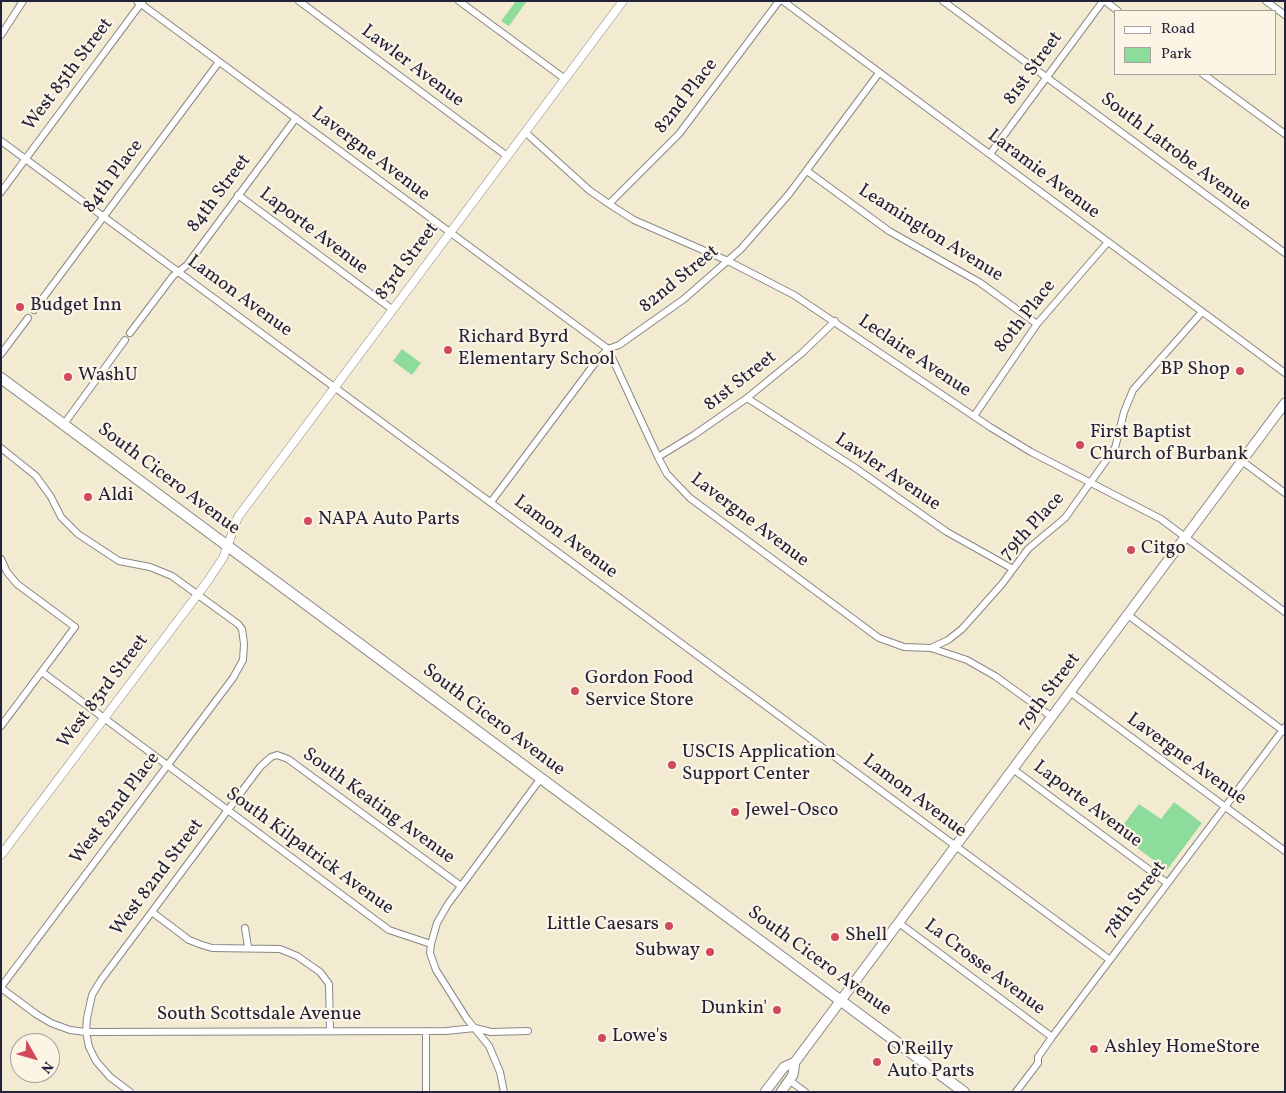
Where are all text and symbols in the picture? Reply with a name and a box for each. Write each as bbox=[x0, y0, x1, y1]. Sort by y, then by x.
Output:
legend bbox=[1114, 10, 1276, 75]
street label: West 85th Street bbox=[19, 14, 119, 136]
text: Road bbox=[1161, 19, 1195, 40]
street label: Lawler Avenue bbox=[356, 21, 468, 113]
street label: 81st Street bbox=[1000, 28, 1068, 110]
text: Park bbox=[1161, 44, 1192, 65]
street label: 82nd Place bbox=[650, 55, 724, 139]
street label: South Latrobe Avenue bbox=[1095, 89, 1255, 217]
street label: Lavergne Avenue bbox=[306, 103, 434, 207]
street label: Laramie Avenue bbox=[982, 125, 1104, 225]
street label: 84th Place bbox=[79, 136, 149, 218]
street label: 84th Street bbox=[183, 150, 257, 238]
street label: Leamington Avenue bbox=[853, 180, 1007, 288]
street label: Laporte Avenue bbox=[254, 184, 372, 280]
street label: 83rd Street bbox=[371, 219, 445, 305]
street label: 82nd Street bbox=[636, 241, 724, 319]
street label: Lamon Avenue bbox=[182, 251, 296, 343]
street label: 80th Place bbox=[990, 276, 1062, 358]
place label: Budget Inn bbox=[30, 296, 122, 318]
marker: Budget Inn bbox=[14, 301, 26, 313]
street label: Leclaire Avenue bbox=[853, 311, 975, 403]
place label: Richard Byrd Elementary School bbox=[458, 328, 615, 372]
marker: Richard Byrd Elementary School bbox=[442, 344, 454, 356]
street label: 81st Street bbox=[700, 347, 782, 417]
place label: BP Shop bbox=[1161, 360, 1230, 382]
marker: BP Shop bbox=[1234, 365, 1246, 377]
place label: WashU bbox=[78, 366, 137, 388]
marker: WashU bbox=[62, 371, 74, 383]
street label: South Cicero Avenue bbox=[92, 419, 244, 541]
place label: First Baptist Church of Burbank bbox=[1090, 423, 1248, 467]
street label: Lawler Avenue bbox=[830, 429, 944, 517]
marker: First Baptist Church of Burbank bbox=[1074, 439, 1086, 451]
street label: Lavergne Avenue bbox=[685, 469, 813, 573]
place label: Aldi bbox=[98, 486, 133, 508]
street label: 79th Place bbox=[996, 488, 1070, 566]
marker: Aldi bbox=[82, 491, 94, 503]
street label: Lamon Avenue bbox=[508, 491, 622, 585]
place label: NAPA Auto Parts bbox=[318, 510, 460, 532]
marker: NAPA Auto Parts bbox=[302, 515, 314, 527]
place label: Citgo bbox=[1141, 539, 1186, 561]
marker: Citgo bbox=[1125, 544, 1137, 556]
street label: West 83rd Street bbox=[54, 631, 154, 753]
street label: 79th Street bbox=[1014, 649, 1086, 735]
street label: South Cicero Avenue bbox=[417, 660, 569, 782]
place label: Gordon Food Service Store bbox=[585, 669, 694, 713]
marker: Gordon Food Service Store bbox=[569, 685, 581, 697]
street label: Lavergne Avenue bbox=[1122, 709, 1250, 811]
place label: USCIS Application Support Center bbox=[682, 743, 836, 787]
street label: South Keating Avenue bbox=[297, 744, 459, 870]
street label: West 82nd Place bbox=[66, 748, 166, 870]
street label: Lamon Avenue bbox=[857, 750, 971, 844]
street label: Laporte Avenue bbox=[1028, 757, 1146, 853]
marker: USCIS Application Support Center bbox=[666, 759, 678, 771]
street label: South Kilpatrick Avenue bbox=[221, 783, 397, 921]
place label: Jewel-Osco bbox=[745, 801, 838, 823]
marker: Jewel-Osco bbox=[729, 806, 741, 818]
street label: West 82nd Street bbox=[107, 815, 209, 941]
street label: 78th Street bbox=[1100, 857, 1172, 943]
street label: South Cicero Avenue bbox=[742, 902, 896, 1022]
place label: Little Caesars bbox=[546, 915, 659, 937]
street label: La Crosse Avenue bbox=[919, 915, 1049, 1021]
marker: Little Caesars bbox=[663, 920, 675, 932]
place label: Shell bbox=[845, 926, 887, 948]
marker: Shell bbox=[829, 931, 841, 943]
place label: Subway bbox=[635, 941, 700, 963]
marker: Subway bbox=[704, 946, 716, 958]
place label: Dunkin' bbox=[701, 999, 767, 1021]
marker: Dunkin' bbox=[771, 1004, 783, 1016]
street label: South Scottsdale Avenue bbox=[157, 1005, 361, 1027]
place label: Lowe's bbox=[612, 1027, 668, 1049]
marker: Lowe's bbox=[596, 1032, 608, 1044]
north arrow bbox=[10, 1033, 60, 1083]
place label: Ashley HomeStore bbox=[1104, 1038, 1260, 1060]
place label: O'Reilly Auto Parts bbox=[887, 1040, 974, 1084]
marker: Ashley HomeStore bbox=[1088, 1043, 1100, 1055]
marker: O'Reilly Auto Parts bbox=[871, 1056, 883, 1068]
text: N bbox=[36, 1057, 57, 1077]

